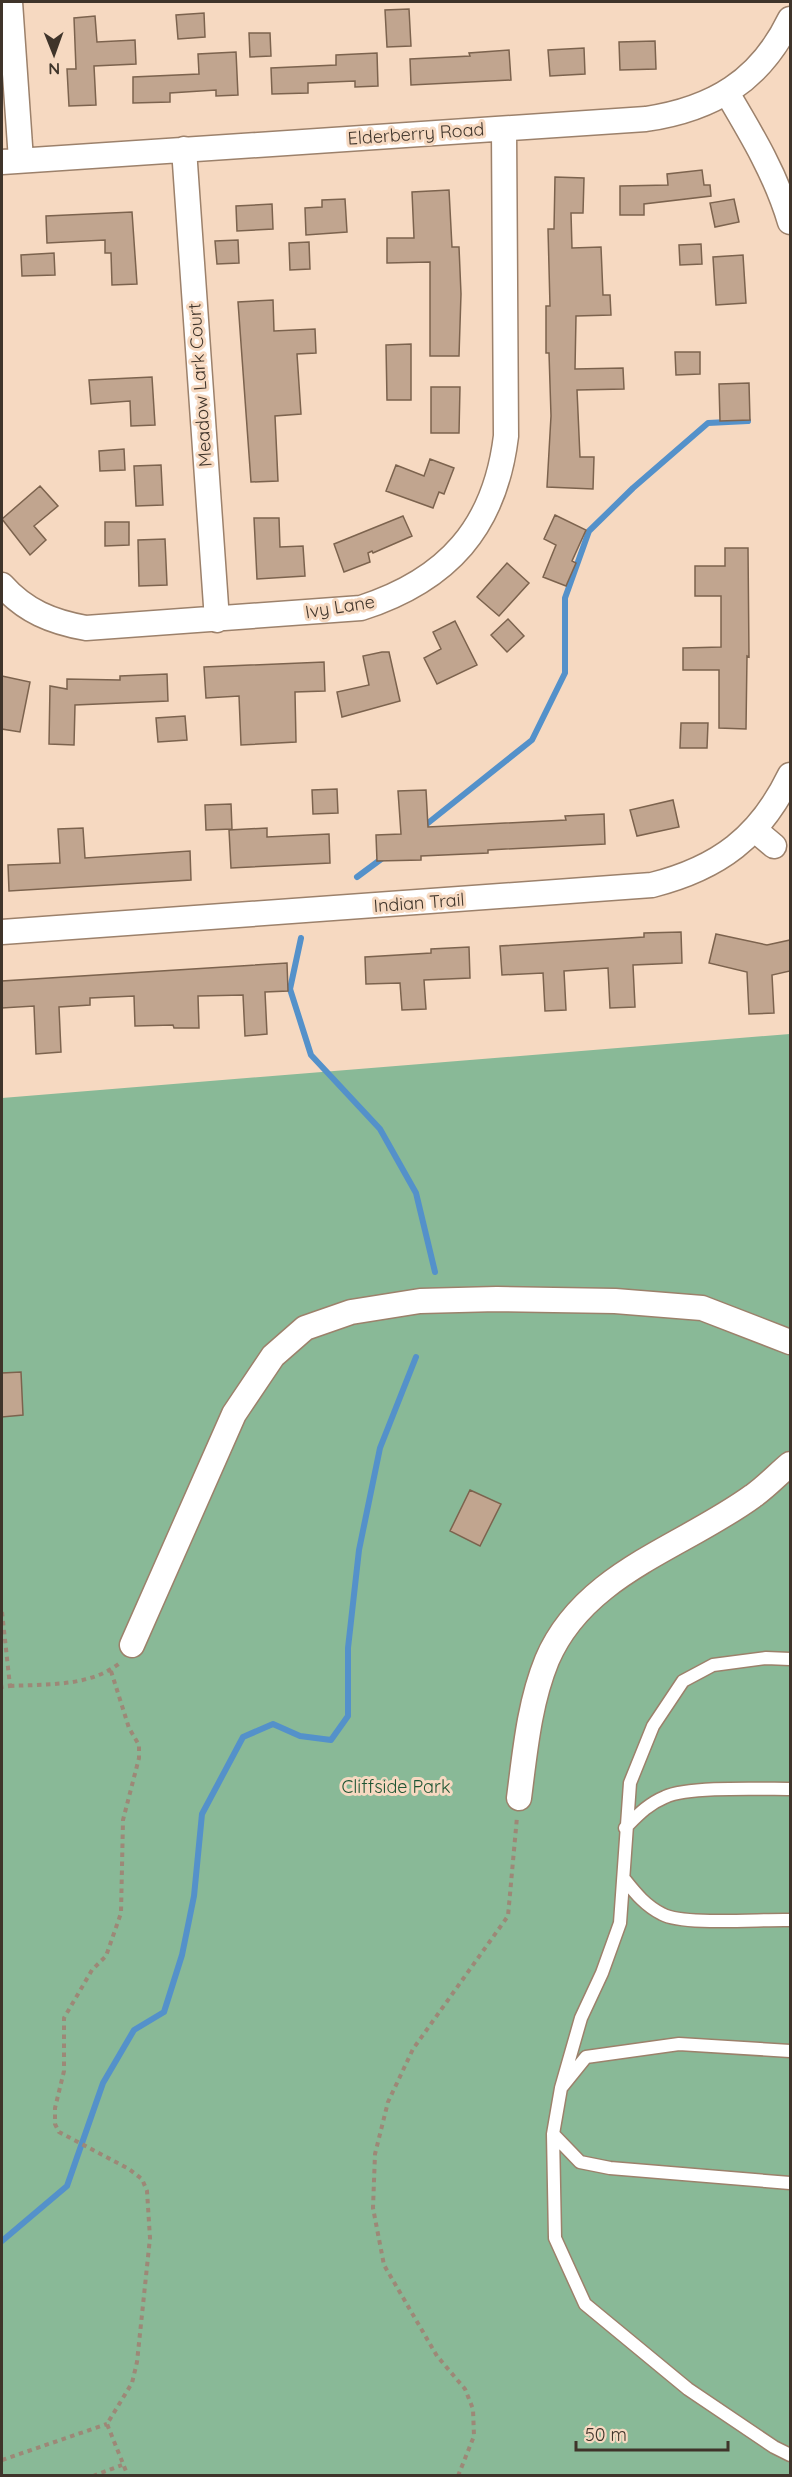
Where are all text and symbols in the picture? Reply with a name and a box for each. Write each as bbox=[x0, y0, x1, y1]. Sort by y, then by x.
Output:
north arrow bbox=[24, 24, 84, 84]
text: N bbox=[48, 59, 60, 79]
street label: Elderberry Road bbox=[347, 117, 485, 150]
street label: Meadow Lark Court bbox=[182, 302, 217, 468]
street label: Ivy Lane bbox=[303, 590, 376, 623]
street label: Indian Trail bbox=[373, 888, 465, 917]
park label: Cliffside Park bbox=[341, 1775, 451, 1798]
scale bar bbox=[576, 2414, 728, 2452]
text: 50 m bbox=[585, 2423, 627, 2446]

